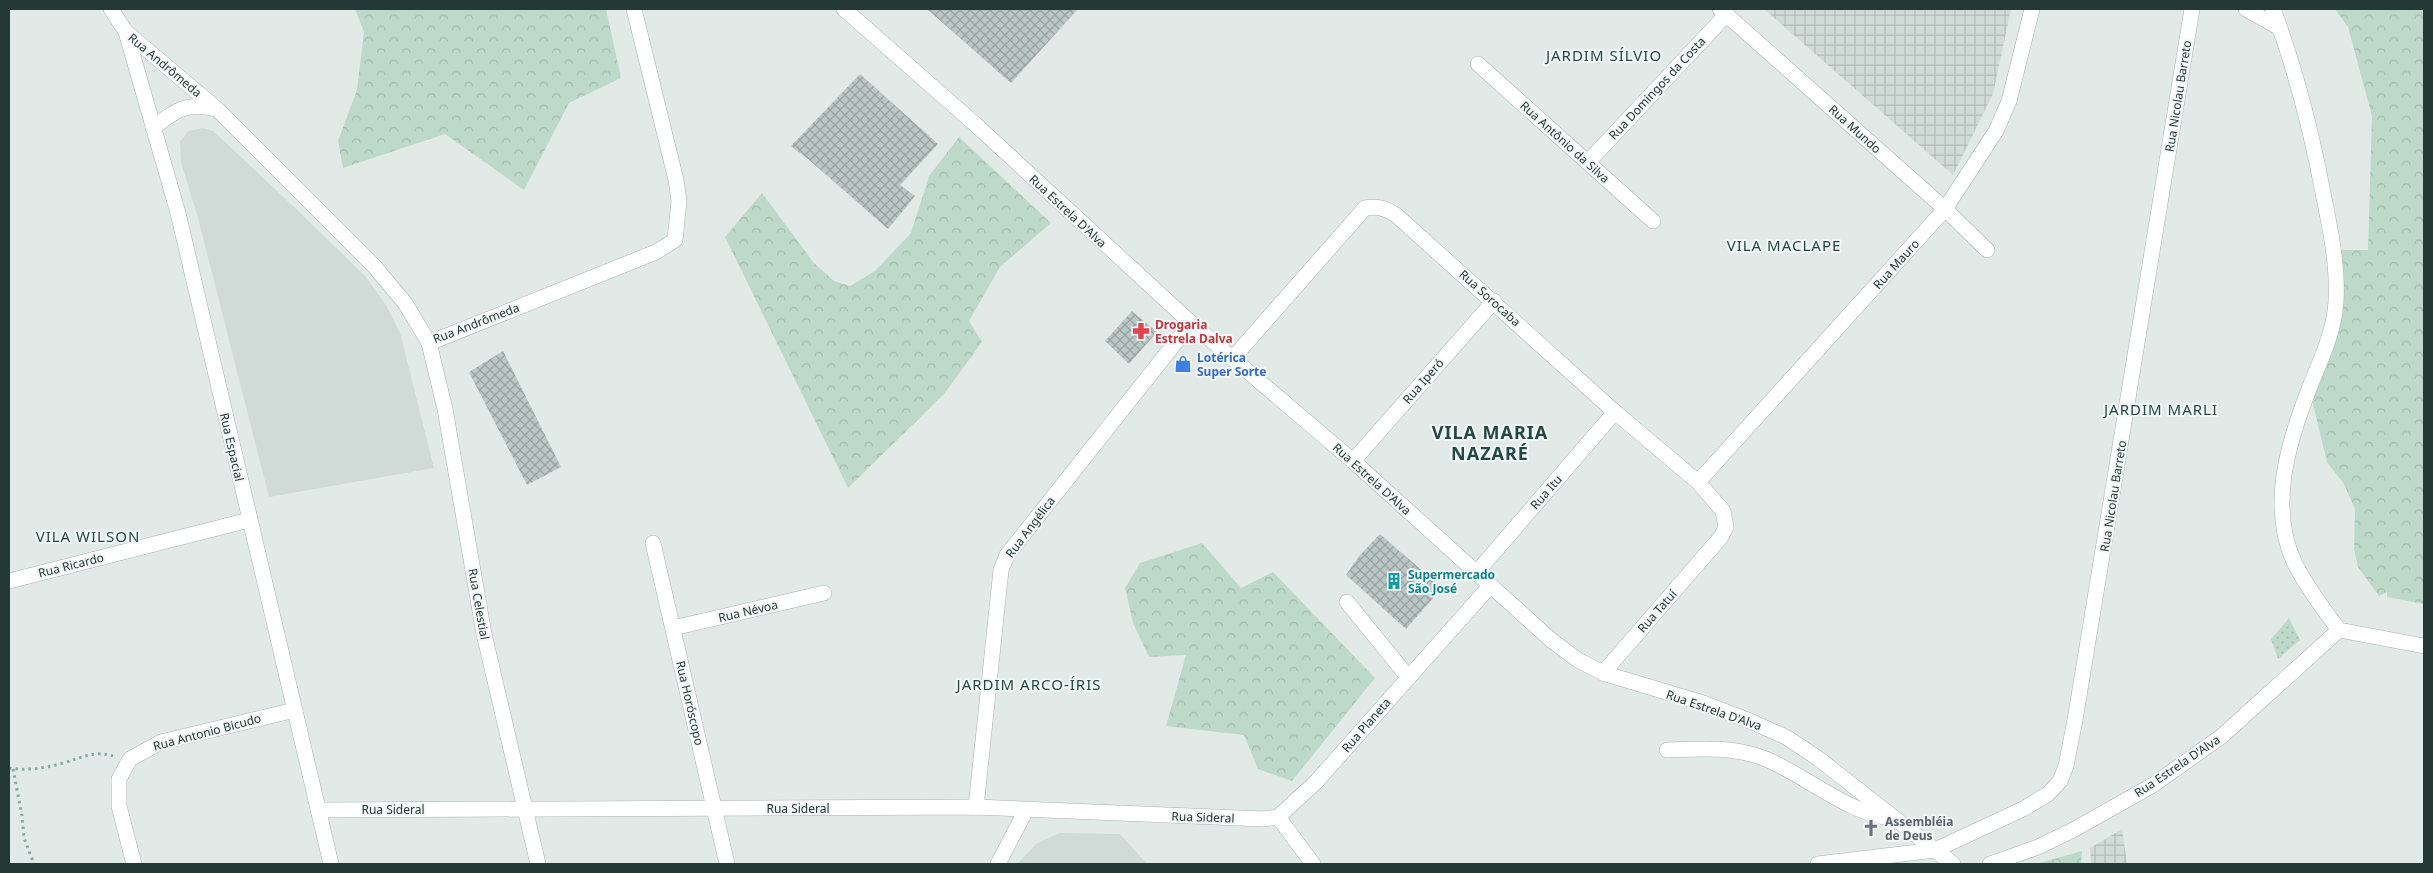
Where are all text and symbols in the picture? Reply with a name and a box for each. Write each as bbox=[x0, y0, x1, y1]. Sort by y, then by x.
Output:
street label: Rua Andrômeda bbox=[125, 29, 205, 101]
street label: Rua Domingos da Costa bbox=[1605, 33, 1709, 143]
street label: Rua Nicolau Barreto bbox=[2161, 39, 2195, 153]
district label: JARDIM SÍLVIO bbox=[1544, 45, 1662, 65]
street label: Rua Antônio da Silva bbox=[1517, 97, 1613, 187]
street label: Rua Mundo bbox=[1825, 101, 1885, 157]
street label: Rua Estrela D'Alva bbox=[1026, 171, 1110, 251]
district label: VILA MACLAPE bbox=[1727, 235, 1841, 255]
street label: Rua Mauro bbox=[1869, 235, 1923, 293]
street label: Rua Sorocaba bbox=[1456, 266, 1524, 330]
street label: Rua Andrômeda bbox=[430, 299, 522, 347]
place label: Drogaria Estrela Dalva bbox=[1155, 316, 1233, 347]
pharmacy icon: Drogaria Estrela Dalva bbox=[1131, 321, 1151, 341]
place label: Lotérica Super Sorte bbox=[1197, 349, 1267, 380]
shop icon: Lotérica Super Sorte bbox=[1173, 354, 1193, 374]
street label: Rua Iperó bbox=[1399, 355, 1447, 407]
district label: JARDIM MARLI bbox=[2102, 399, 2218, 419]
street label: Rua Espacial bbox=[216, 411, 248, 483]
district label: VILA MARIA NAZARÉ bbox=[1432, 420, 1548, 465]
street label: Rua Estrela D'Alva bbox=[1329, 439, 1415, 519]
street label: Rua Nicolau Barreto bbox=[2096, 439, 2130, 553]
street label: Rua Itu bbox=[1526, 471, 1566, 513]
street label: Rua Angélica bbox=[1001, 493, 1059, 561]
district label: VILA WILSON bbox=[36, 526, 140, 546]
street label: Rua Ricardo bbox=[36, 549, 106, 581]
place label: Supermercado São José bbox=[1408, 566, 1495, 597]
street label: Rua Celestial bbox=[464, 567, 494, 641]
building icon: Supermercado São José bbox=[1384, 571, 1404, 591]
street label: Rua Tatuí bbox=[1634, 585, 1681, 636]
street label: Rua Névoa bbox=[717, 596, 779, 626]
street label: Rua Horóscopo bbox=[672, 659, 708, 747]
district label: JARDIM ARCO-ÍRIS bbox=[955, 674, 1101, 694]
street label: Rua Estrela D'Alva bbox=[1664, 686, 1764, 734]
street label: Rua Planeta bbox=[1338, 694, 1394, 756]
street label: Rua Antonio Bicudo bbox=[151, 709, 263, 755]
street label: Rua Estrela D'Alva bbox=[2131, 731, 2223, 801]
street label: Rua Sideral bbox=[766, 800, 830, 817]
street label: Rua Sideral bbox=[361, 801, 425, 818]
street label: Rua Sideral bbox=[1171, 807, 1235, 827]
place label: Assembléia de Deus bbox=[1885, 813, 1953, 844]
church icon: Assembléia de Deus bbox=[1861, 818, 1881, 838]

